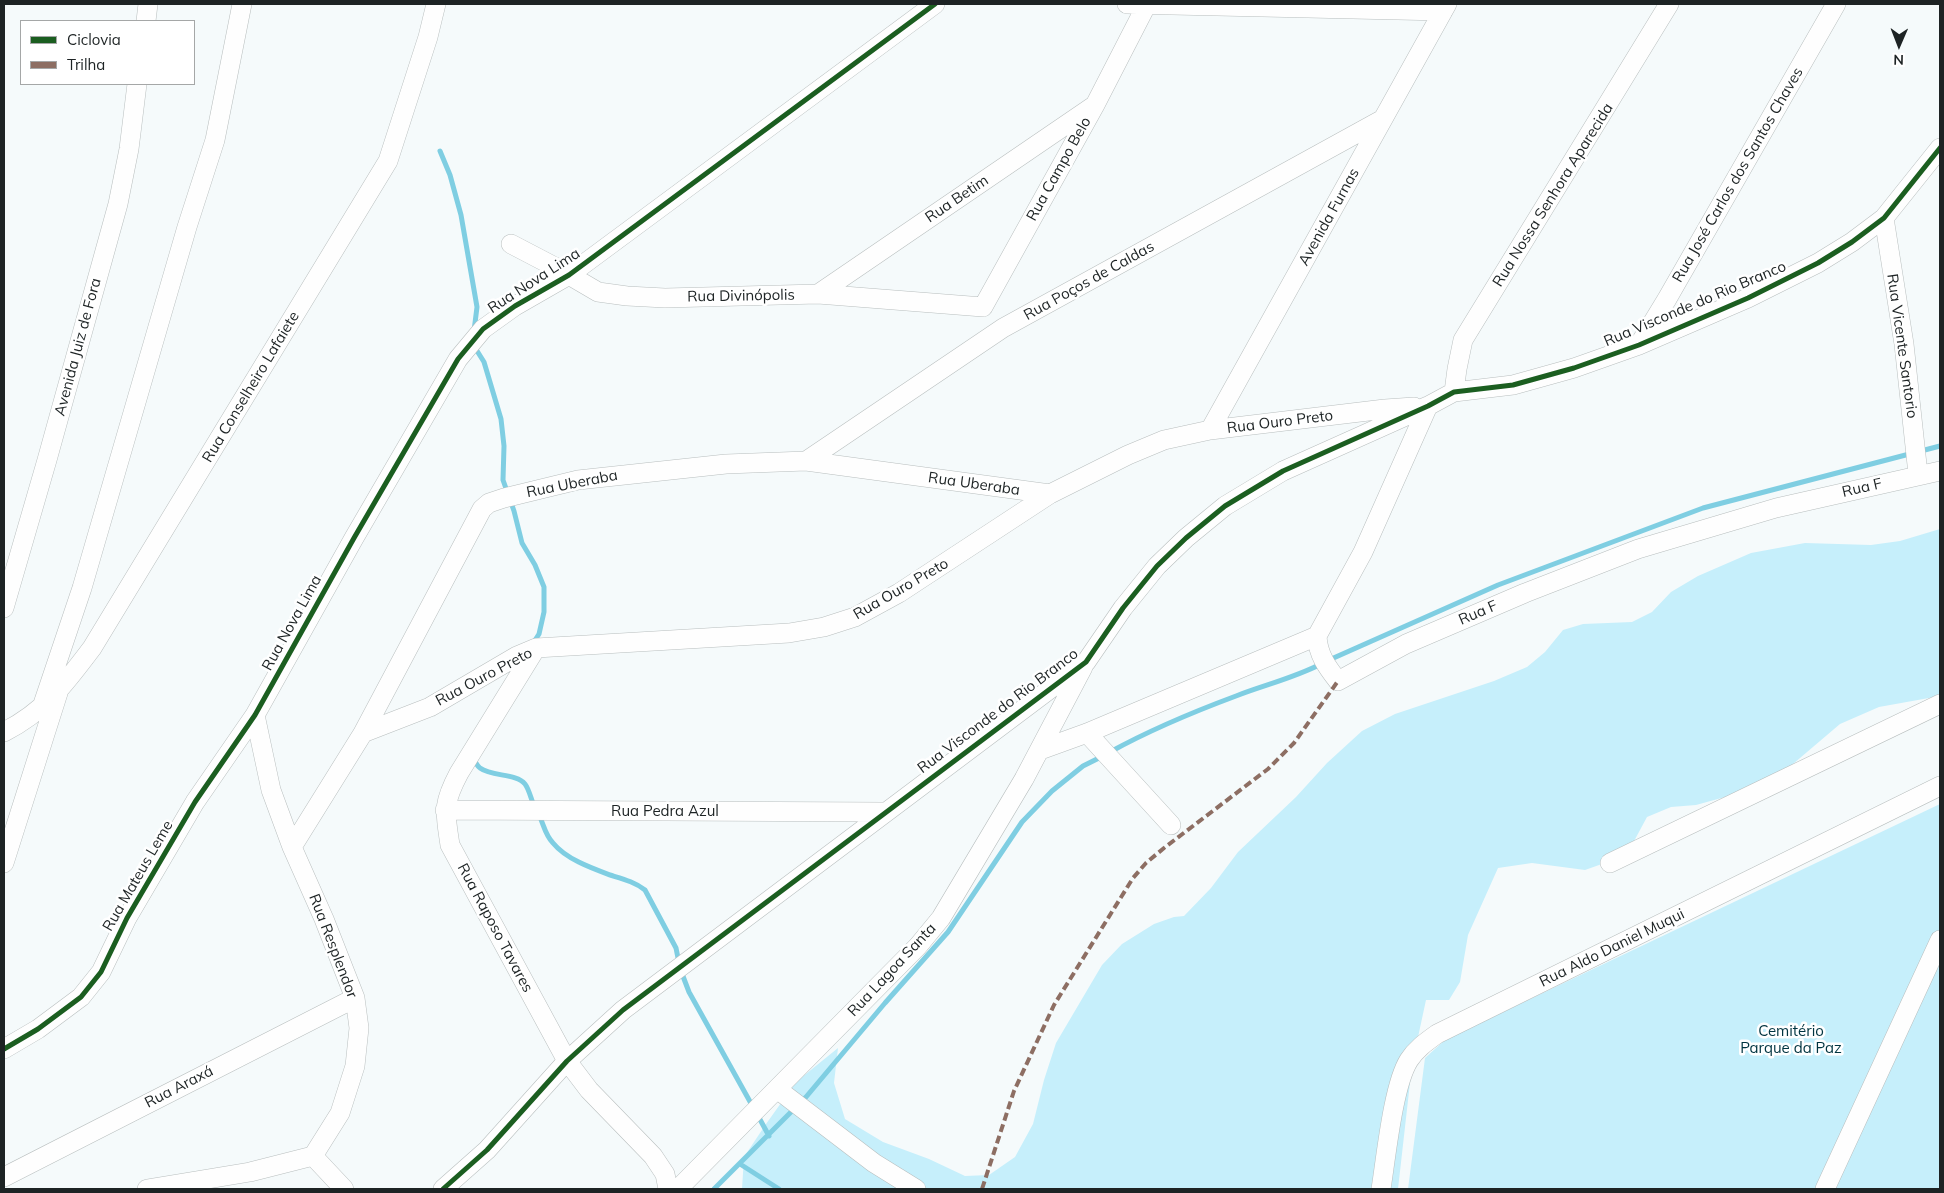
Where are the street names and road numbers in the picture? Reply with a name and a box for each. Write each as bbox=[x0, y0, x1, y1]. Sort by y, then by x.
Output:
street label: Rua José Carlos dos Santos Chaves bbox=[1669, 64, 1807, 286]
street label: Rua Nossa Senhora Aparecida bbox=[1489, 100, 1617, 290]
street label: Rua Campo Belo bbox=[1023, 114, 1095, 224]
street label: Avenida Furnas bbox=[1295, 165, 1363, 269]
street label: Rua Betim bbox=[922, 171, 992, 227]
street label: Rua Poços de Caldas bbox=[1021, 238, 1157, 324]
street label: Rua Nova Lima bbox=[485, 245, 583, 317]
street label: Rua Visconde do Rio Branco bbox=[1601, 257, 1789, 351]
street label: Rua Vicente Santorio bbox=[1883, 272, 1921, 420]
street label: Avenida Juiz de Fora bbox=[51, 276, 105, 418]
street label: Rua Divinópolis bbox=[687, 286, 795, 306]
street label: Rua Conselheiro Lafaiete bbox=[199, 308, 303, 466]
street label: Rua Ouro Preto bbox=[1226, 407, 1334, 437]
street label: Rua Uberaba bbox=[525, 466, 619, 502]
street label: Rua Uberaba bbox=[927, 469, 1021, 499]
street label: Rua F bbox=[1840, 475, 1884, 501]
street label: Rua Ouro Preto bbox=[850, 554, 952, 624]
street label: Rua Nova Lima bbox=[258, 572, 326, 674]
street label: Rua F bbox=[1456, 597, 1500, 629]
street label: Rua Ouro Preto bbox=[433, 644, 535, 710]
street label: Rua Visconde do Rio Branco bbox=[914, 645, 1082, 777]
street label: Rua Pedra Azul bbox=[611, 802, 719, 820]
street label: Rua Mateus Leme bbox=[99, 817, 177, 935]
street label: Rua Raposo Tavares bbox=[453, 860, 537, 996]
street label: Rua Resplendor bbox=[305, 891, 361, 1001]
street label: Rua Aldo Daniel Muqui bbox=[1537, 905, 1687, 991]
street label: Rua Lagoa Santa bbox=[844, 920, 940, 1020]
street label: Rua Araxá bbox=[142, 1062, 216, 1112]

